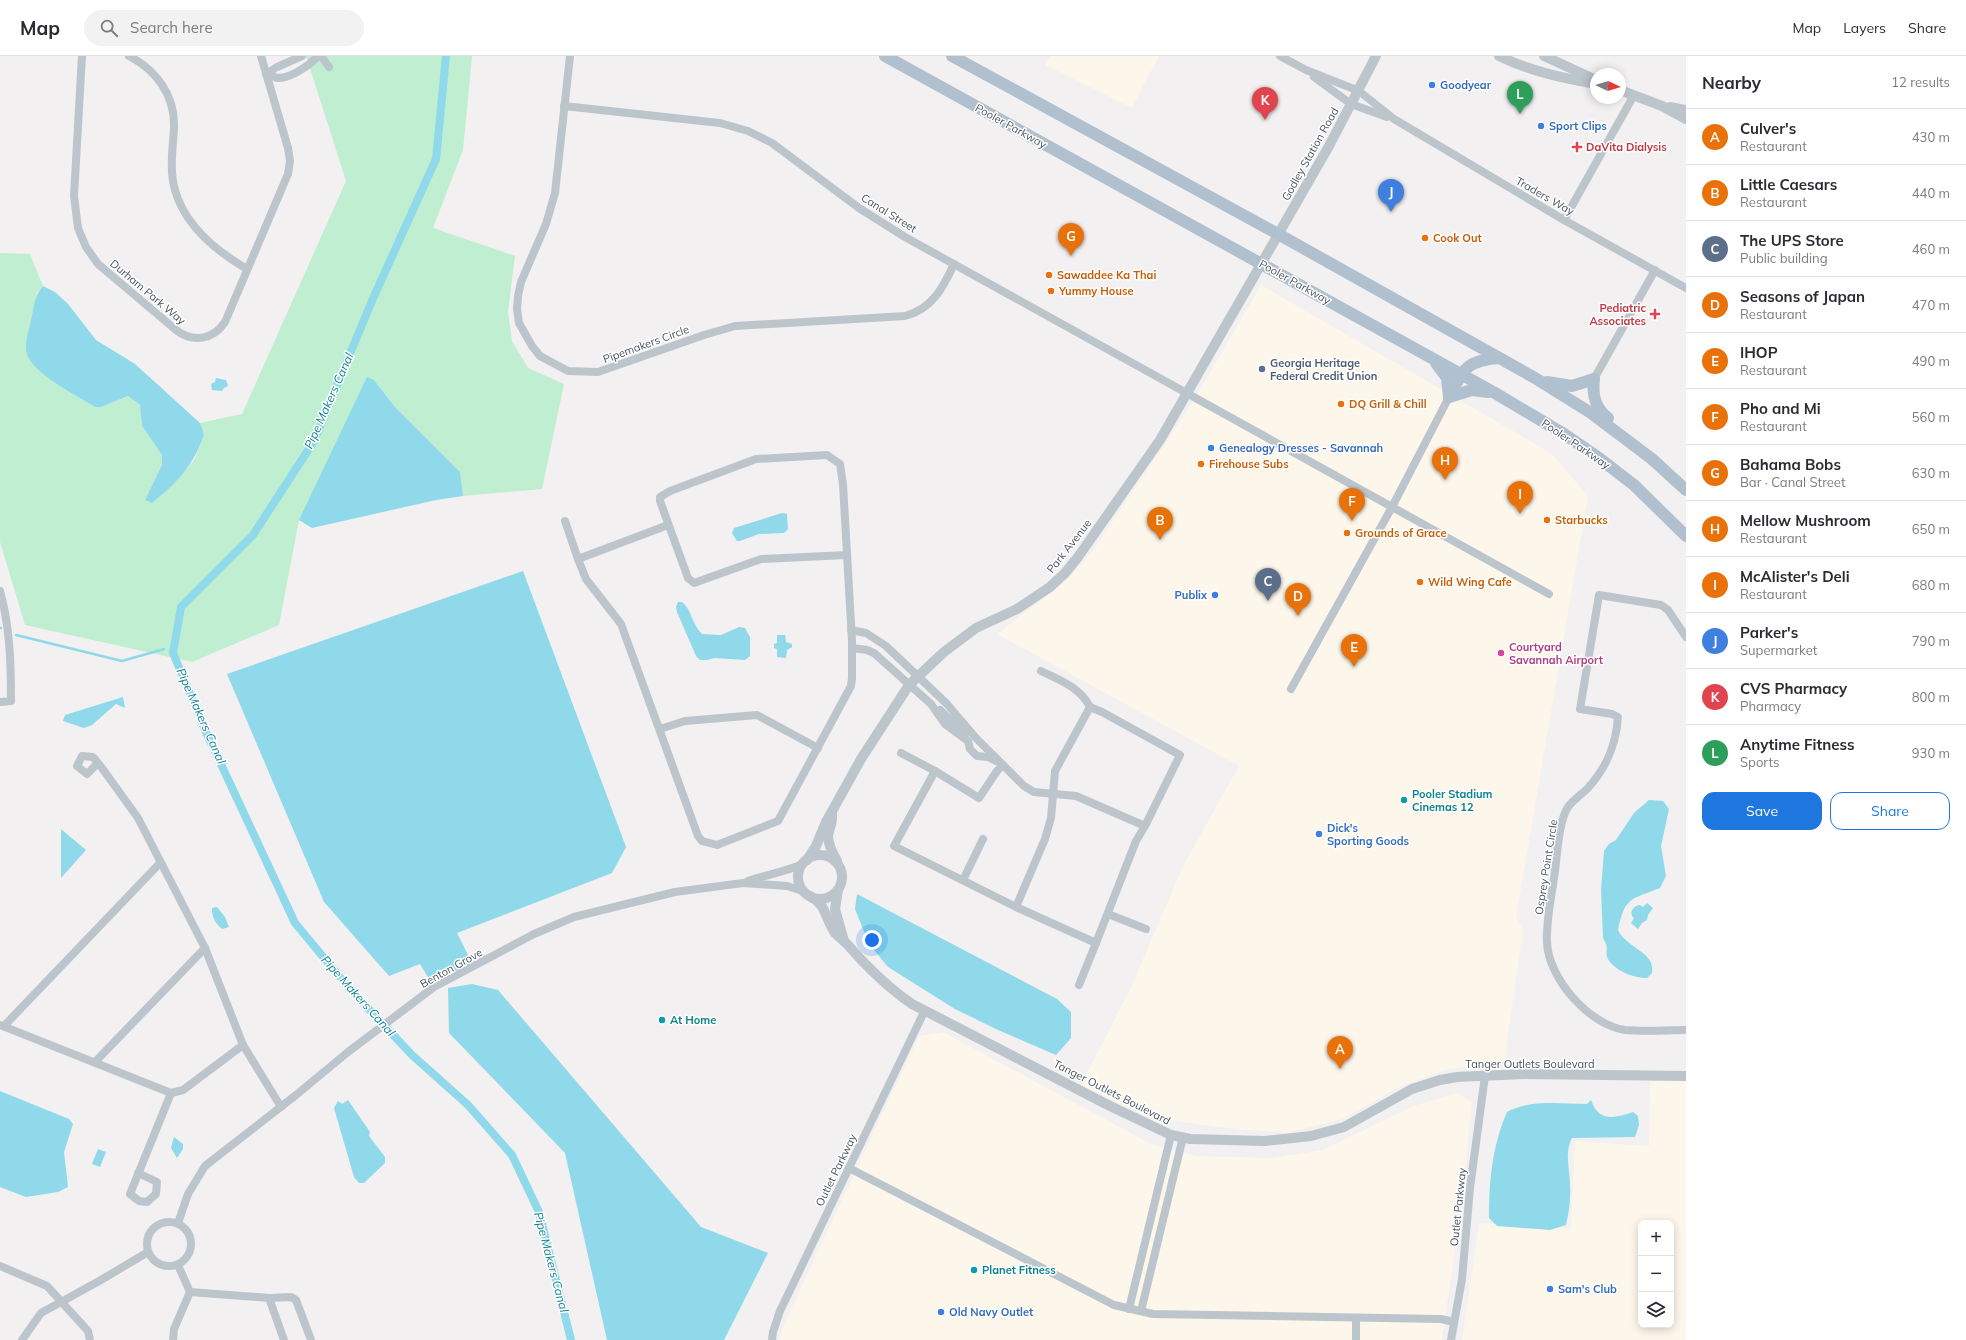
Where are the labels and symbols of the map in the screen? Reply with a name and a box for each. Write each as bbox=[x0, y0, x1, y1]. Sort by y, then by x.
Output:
north arrow bbox=[1590, 68, 1626, 104]
place label: Goodyear bbox=[1440, 78, 1492, 92]
marker: Goodyear bbox=[1427, 80, 1437, 90]
pin: L bbox=[1507, 81, 1533, 114]
pin: K bbox=[1252, 87, 1278, 120]
street label: Pooler Parkway bbox=[973, 101, 1049, 152]
street label: Godley Station Road bbox=[1279, 105, 1341, 203]
place label: Sport Clips bbox=[1549, 119, 1607, 133]
marker: Sport Clips bbox=[1536, 121, 1546, 131]
place label: DaVita Dialysis bbox=[1586, 140, 1667, 154]
marker: DaVita Dialysis bbox=[1571, 141, 1583, 153]
street label: Traders Way bbox=[1513, 174, 1577, 218]
pin: J bbox=[1378, 179, 1404, 212]
street label: Canal Street bbox=[859, 190, 920, 236]
pin: G bbox=[1058, 223, 1084, 256]
place label: Cook Out bbox=[1433, 231, 1482, 245]
marker: Cook Out bbox=[1420, 233, 1430, 243]
street label: Durham Park Way bbox=[107, 256, 189, 328]
street label: Pooler Parkway bbox=[1257, 257, 1333, 308]
place label: Sawaddee Ka Thai bbox=[1057, 268, 1156, 282]
marker: Sawaddee Ka Thai bbox=[1044, 270, 1054, 280]
place label: Yummy House bbox=[1058, 284, 1133, 298]
marker: Yummy House bbox=[1046, 286, 1056, 296]
place label: Pediatric Associates bbox=[1589, 301, 1646, 328]
marker: Pediatric Associates bbox=[1649, 308, 1661, 320]
street label: Pipemakers Circle bbox=[601, 322, 691, 366]
water label: Pipe Makers Canal bbox=[301, 350, 356, 451]
place label: Georgia Heritage Federal Credit Union bbox=[1270, 356, 1377, 383]
marker: Georgia Heritage Federal Credit Union bbox=[1257, 364, 1267, 374]
place label: DQ Grill & Chill bbox=[1349, 397, 1427, 411]
marker: DQ Grill & Chill bbox=[1336, 399, 1346, 409]
street label: Pooler Parkway bbox=[1539, 416, 1613, 472]
place label: Genealogy Dresses - Savannah bbox=[1219, 441, 1383, 455]
marker: Genealogy Dresses - Savannah bbox=[1206, 443, 1216, 453]
pin: H bbox=[1432, 447, 1458, 480]
place label: Firehouse Subs bbox=[1209, 457, 1289, 471]
marker: Firehouse Subs bbox=[1196, 459, 1206, 469]
pin: I bbox=[1507, 481, 1533, 514]
pin: F bbox=[1339, 488, 1365, 521]
pin: B bbox=[1147, 507, 1173, 540]
place label: Starbucks bbox=[1555, 513, 1608, 527]
marker: Starbucks bbox=[1542, 515, 1552, 525]
street label: Park Avenue bbox=[1044, 516, 1094, 576]
place label: Grounds of Grace bbox=[1355, 526, 1447, 540]
marker: Grounds of Grace bbox=[1342, 528, 1352, 538]
pin: C bbox=[1255, 568, 1281, 601]
place label: Wild Wing Cafe bbox=[1428, 575, 1512, 589]
marker: Wild Wing Cafe bbox=[1415, 577, 1425, 587]
pin: D bbox=[1285, 583, 1311, 616]
place label: Publix bbox=[1175, 588, 1208, 602]
marker: Publix bbox=[1210, 590, 1220, 600]
pin: E bbox=[1341, 634, 1367, 667]
place label: Courtyard Savannah Airport bbox=[1509, 640, 1603, 667]
marker: Courtyard Savannah Airport bbox=[1496, 648, 1506, 658]
water label: Pipe Makers Canal bbox=[174, 666, 229, 766]
place label: Pooler Stadium Cinemas 12 bbox=[1412, 787, 1493, 814]
marker: Pooler Stadium Cinemas 12 bbox=[1399, 795, 1409, 805]
street label: Osprey Point Circle bbox=[1532, 818, 1560, 916]
place label: Dick's Sporting Goods bbox=[1327, 821, 1410, 848]
marker: Dick's Sporting Goods bbox=[1314, 829, 1324, 839]
your location bbox=[862, 930, 882, 950]
street label: Benton Grove bbox=[417, 945, 485, 991]
water label: Pipe Makers Canal bbox=[318, 952, 399, 1039]
place label: At Home bbox=[670, 1013, 716, 1027]
marker: At Home bbox=[657, 1015, 667, 1025]
pin: A bbox=[1327, 1036, 1353, 1069]
street label: Tanger Outlets Boulevard bbox=[1051, 1056, 1173, 1128]
street label: Tanger Outlets Boulevard bbox=[1465, 1057, 1595, 1071]
street label: Outlet Parkway bbox=[812, 1131, 860, 1208]
street label: Outlet Parkway bbox=[1447, 1167, 1469, 1247]
water label: Pipe Makers Canal bbox=[531, 1210, 572, 1314]
place label: Planet Fitness bbox=[982, 1263, 1056, 1277]
marker: Planet Fitness bbox=[969, 1265, 979, 1275]
place label: Sam's Club bbox=[1558, 1282, 1617, 1296]
marker: Sam's Club bbox=[1545, 1284, 1555, 1294]
place label: Old Navy Outlet bbox=[949, 1305, 1033, 1319]
marker: Old Navy Outlet bbox=[936, 1307, 946, 1317]

